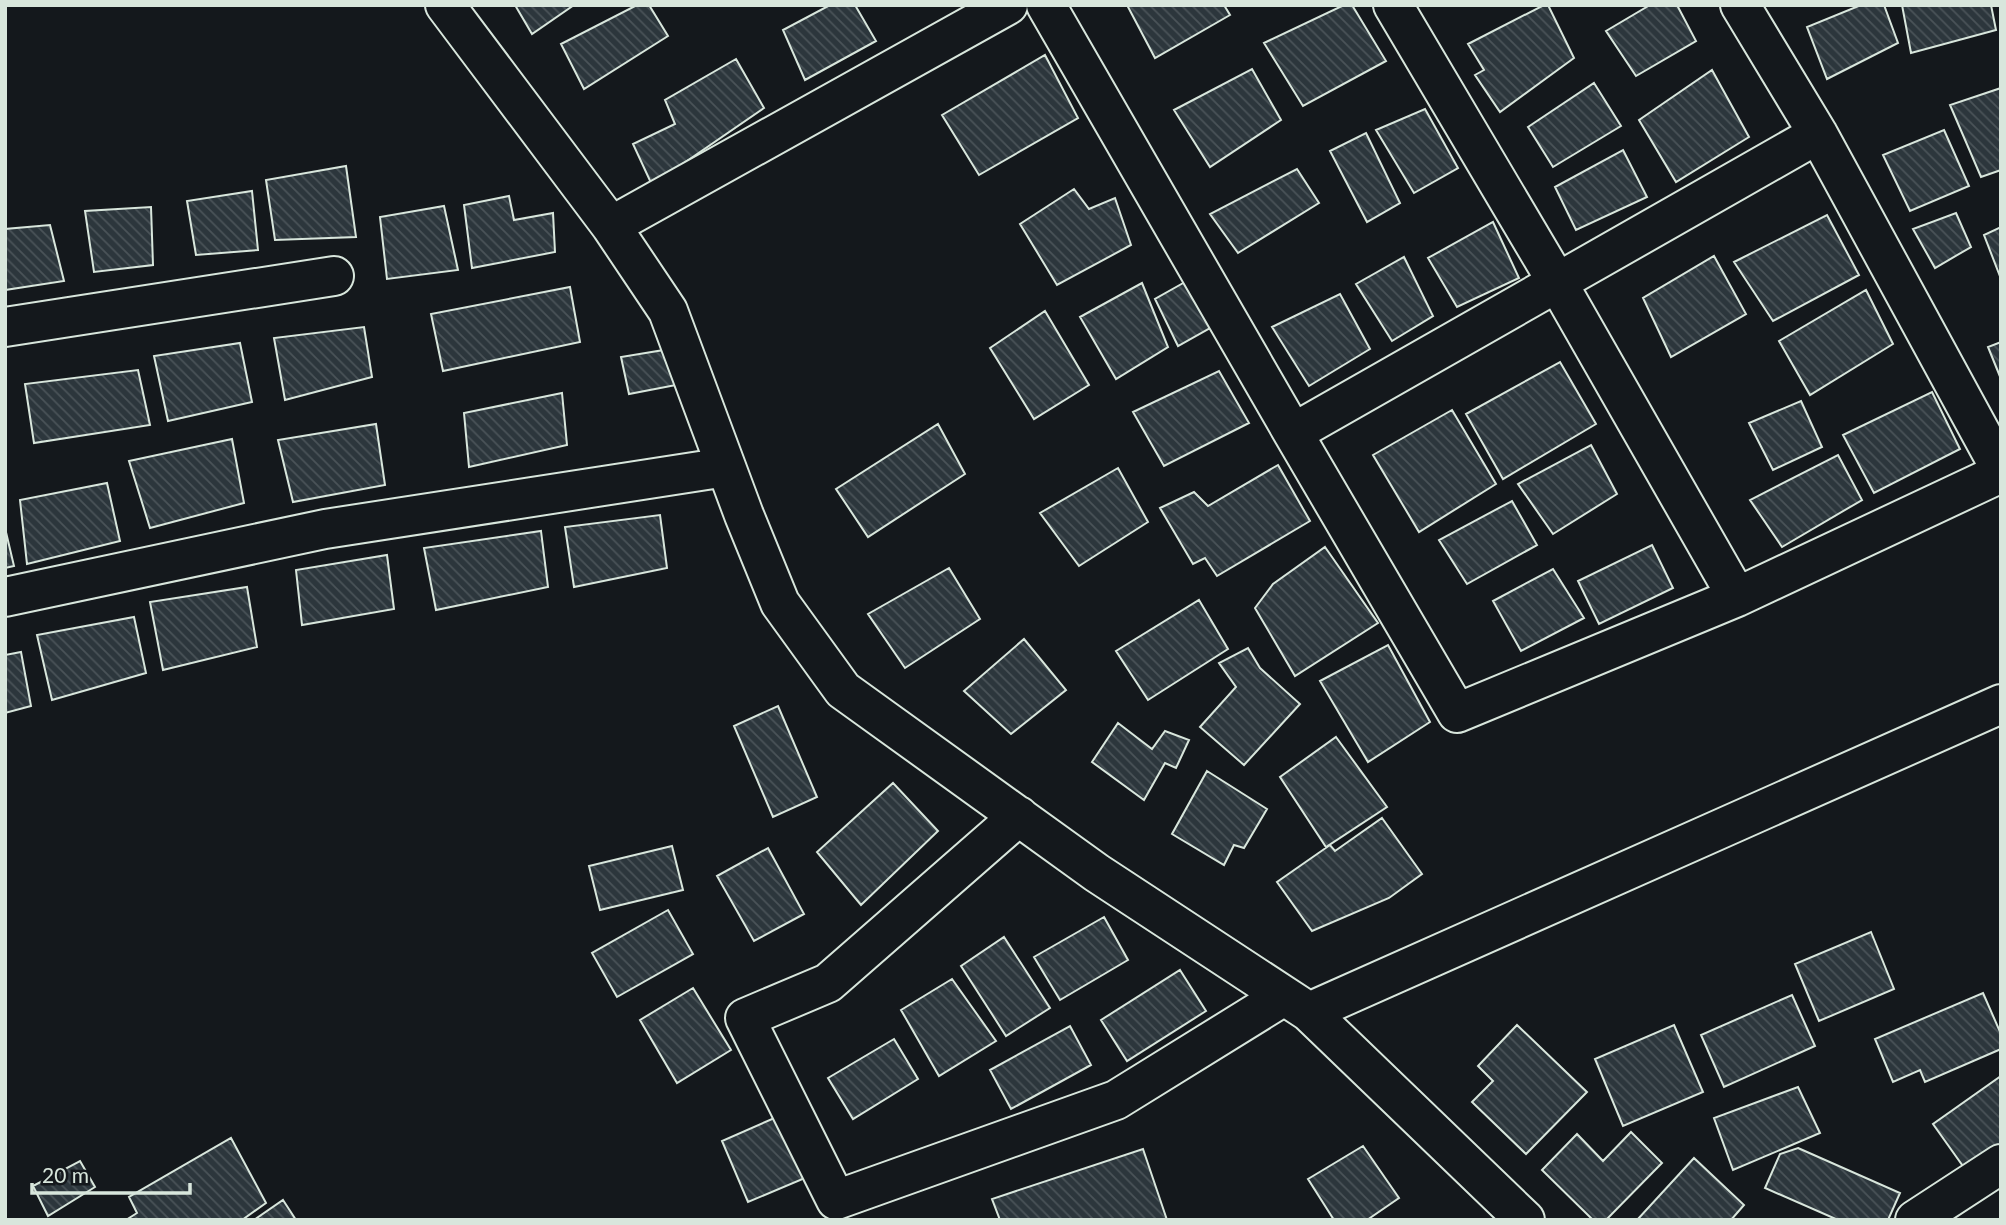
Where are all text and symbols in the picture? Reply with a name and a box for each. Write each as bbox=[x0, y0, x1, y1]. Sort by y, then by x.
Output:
scale bar bbox=[32, 1152, 189, 1196]
text: 20 m bbox=[42, 1162, 89, 1187]

